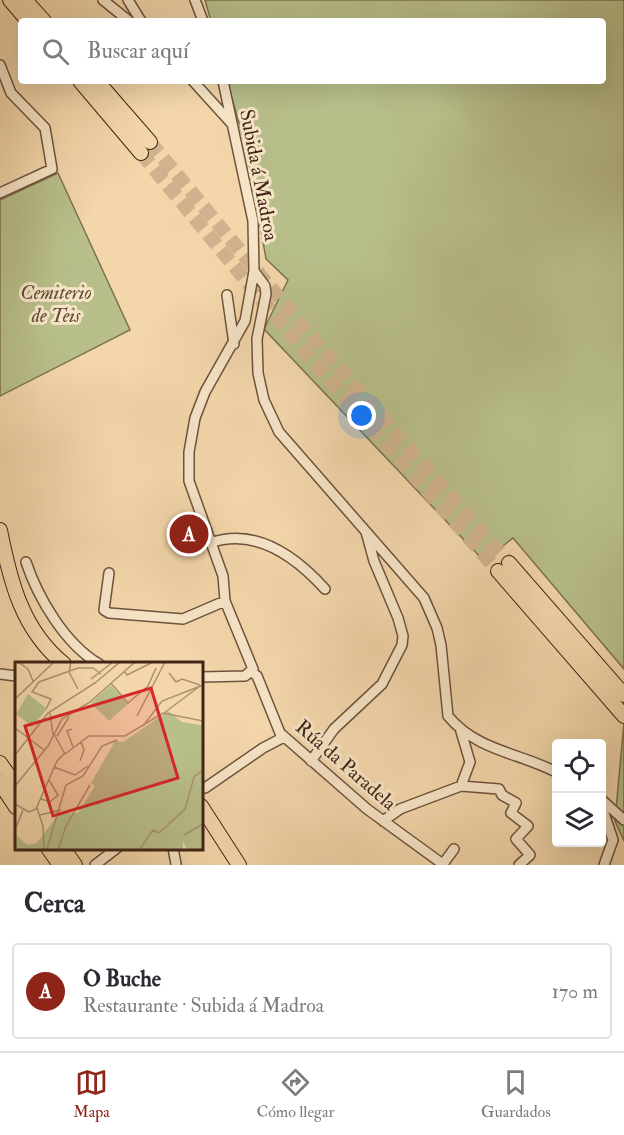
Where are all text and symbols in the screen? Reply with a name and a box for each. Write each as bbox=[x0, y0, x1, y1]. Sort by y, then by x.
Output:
search box bbox=[18, 18, 606, 84]
icon: search bbox=[39, 35, 72, 68]
text: Buscar aquí bbox=[87, 37, 189, 65]
street label: Subida á Madroa bbox=[234, 107, 284, 244]
park label: Cemiterio de Teis bbox=[20, 280, 92, 328]
your location bbox=[347, 401, 376, 430]
pin: A bbox=[170, 512, 208, 556]
inset map bbox=[15, 662, 202, 850]
street label: Rúa da Paradela bbox=[290, 714, 402, 816]
map controls bbox=[552, 739, 606, 847]
button: locate bbox=[552, 739, 606, 793]
button: layers bbox=[552, 793, 606, 847]
text: Cerca bbox=[24, 888, 85, 920]
text: O Buche bbox=[83, 965, 161, 993]
text: A bbox=[39, 979, 52, 1004]
text: 170 m bbox=[552, 979, 598, 1004]
text: Restaurante · Subida á Madroa bbox=[83, 993, 324, 1018]
tab: Mapa bbox=[73, 1066, 110, 1122]
tab: Cómo llegar bbox=[256, 1066, 335, 1122]
tab: Guardados bbox=[481, 1066, 551, 1122]

